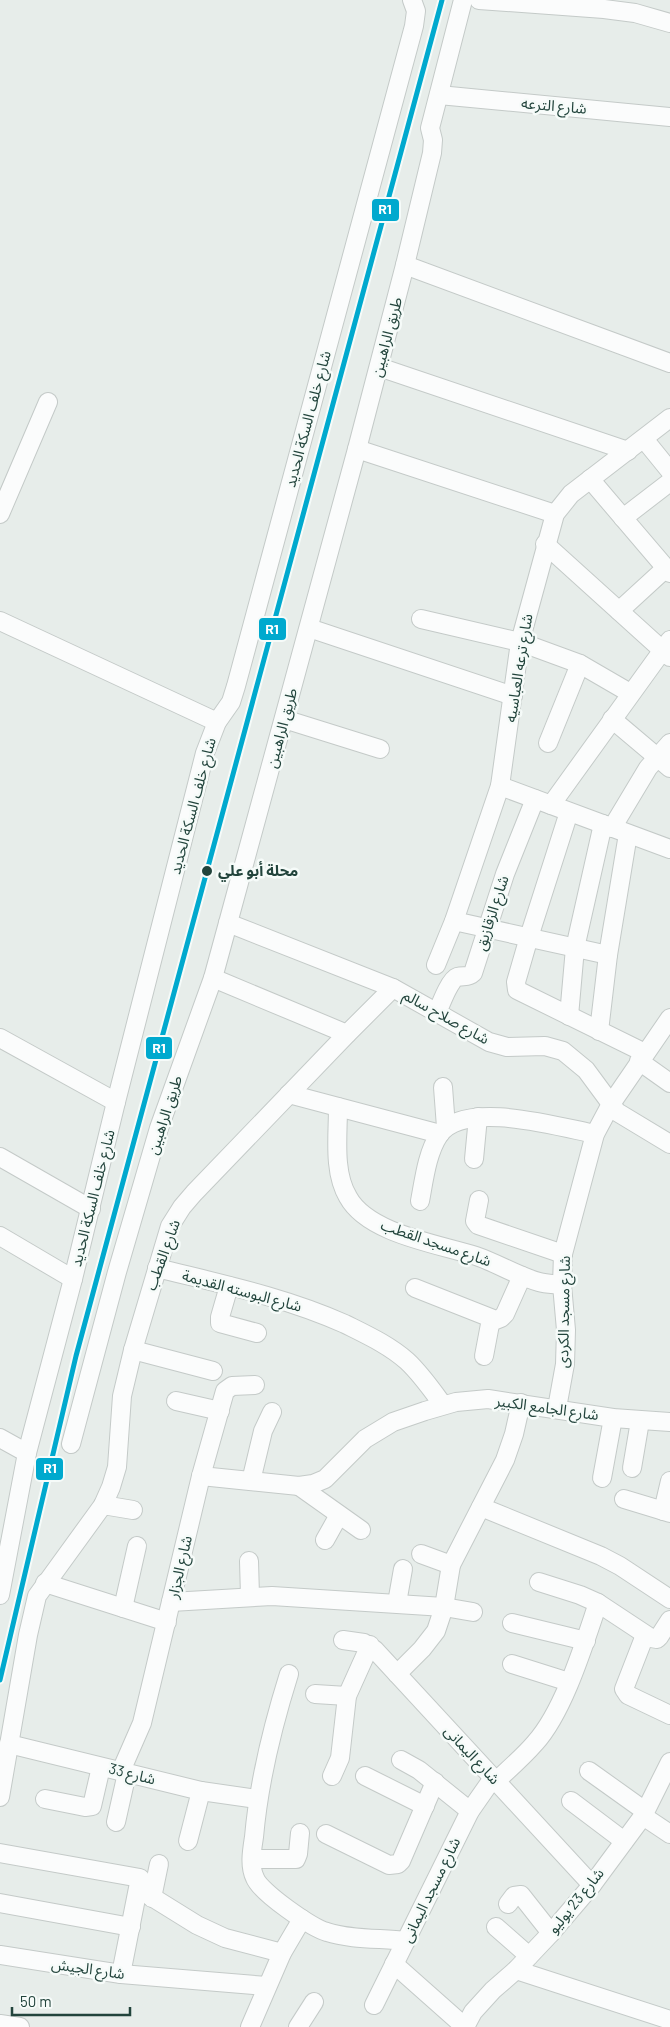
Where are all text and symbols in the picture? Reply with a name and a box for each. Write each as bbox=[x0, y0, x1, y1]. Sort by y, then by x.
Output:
street label: شارع الترعه bbox=[520, 93, 588, 121]
line badge: R1 bbox=[371, 198, 400, 222]
text: R1 bbox=[378, 200, 392, 217]
street label: طريق الراهبين bbox=[367, 295, 407, 379]
street label: شارع خلف السكة الحديد bbox=[280, 348, 338, 490]
street label: شارع ترعه العباسيه bbox=[501, 612, 539, 724]
line badge: R1 bbox=[258, 617, 287, 641]
text: R1 bbox=[265, 620, 279, 637]
street label: طريق الراهبين bbox=[262, 686, 302, 770]
street label: شارع خلف السكة الحديد bbox=[165, 735, 223, 877]
place label: محلة أبو علي bbox=[218, 861, 298, 882]
marker: محلة أبو علي bbox=[200, 864, 214, 878]
street label: شارع الزقازيق bbox=[470, 873, 516, 954]
street label: شارع صلاح سالم bbox=[398, 985, 493, 1051]
line badge: R1 bbox=[145, 1036, 173, 1060]
text: R1 bbox=[152, 1039, 166, 1056]
street label: طريق الراهبين bbox=[143, 1073, 187, 1157]
street label: شارع خلف السكة الحديد bbox=[66, 1127, 122, 1269]
street label: شارع مسجد القطب bbox=[378, 1215, 494, 1273]
street label: شارع القطب bbox=[141, 1217, 187, 1294]
street label: شارع مسجد الكردى bbox=[553, 1255, 577, 1368]
street label: شارع البوسته القديمة bbox=[180, 1265, 304, 1319]
street label: شارع الجامع الكبير bbox=[493, 1391, 600, 1427]
line badge: R1 bbox=[35, 1457, 64, 1481]
text: R1 bbox=[43, 1459, 57, 1476]
street label: شارع الجزار bbox=[163, 1533, 199, 1602]
street label: شارع اليمانى bbox=[438, 1721, 505, 1790]
street label: شارع 33 bbox=[106, 1759, 158, 1791]
street label: شارع مسجد اليمانى bbox=[397, 1834, 467, 1947]
street label: شارع 23 يوليو bbox=[543, 1864, 610, 1939]
street label: شارع الجيش bbox=[50, 1954, 126, 1986]
scale bar bbox=[12, 1984, 130, 2016]
text: 50 m bbox=[20, 1992, 52, 2010]

